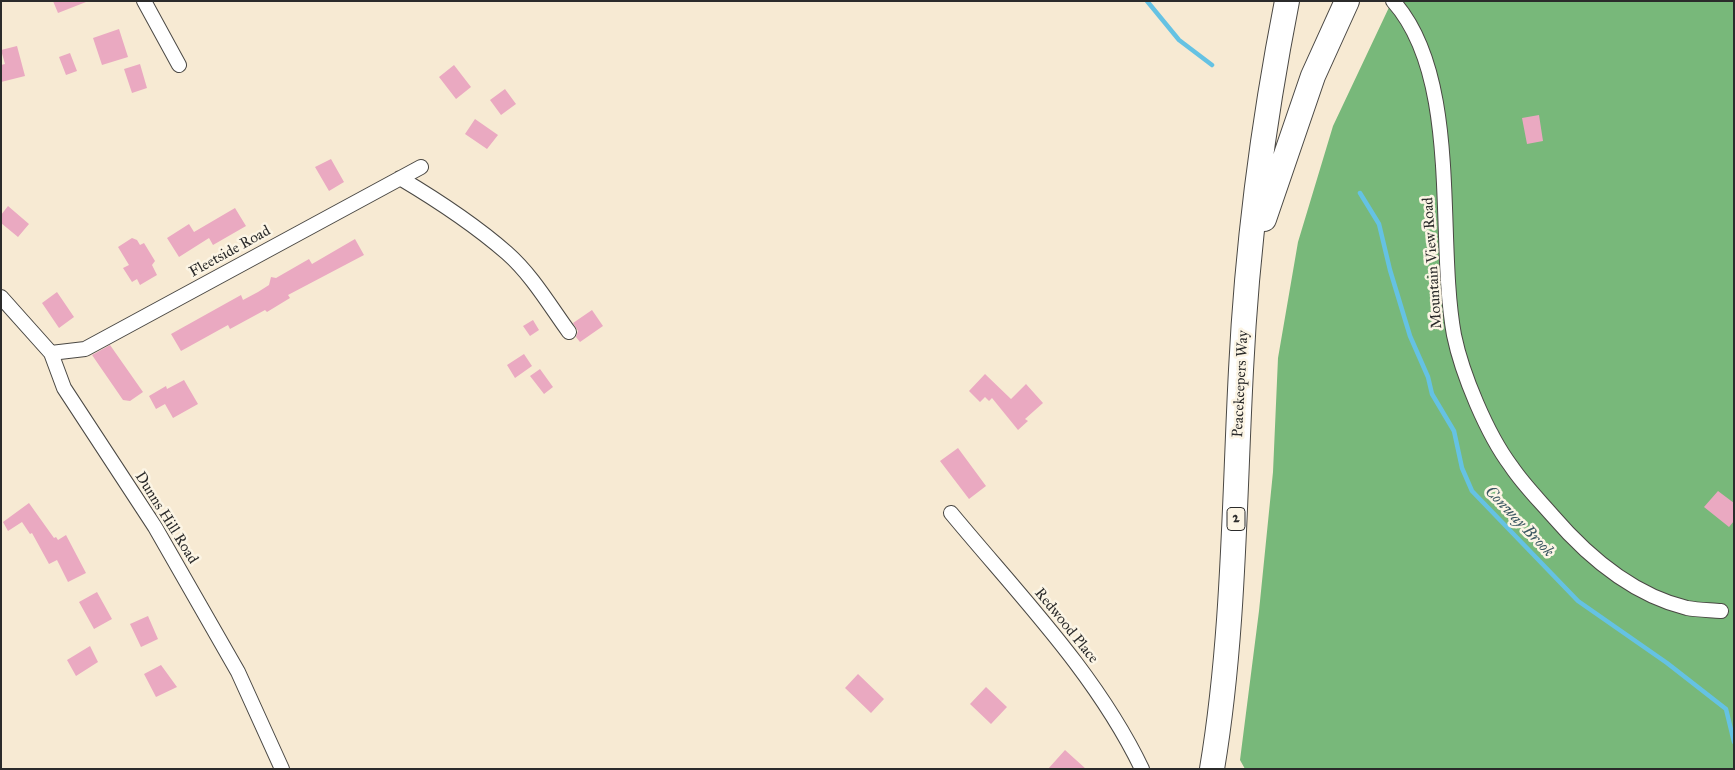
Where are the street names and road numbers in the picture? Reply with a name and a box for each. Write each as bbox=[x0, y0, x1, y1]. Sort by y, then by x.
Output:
street label: Mountain View Road bbox=[1419, 197, 1447, 329]
street label: Fleetside Road bbox=[186, 222, 274, 282]
street label: Peacekeepers Way bbox=[1229, 330, 1253, 438]
street label: Dunns Hill Road bbox=[131, 469, 201, 567]
road number: 2 bbox=[1227, 508, 1245, 530]
street label: Redwood Place bbox=[1030, 585, 1102, 667]

